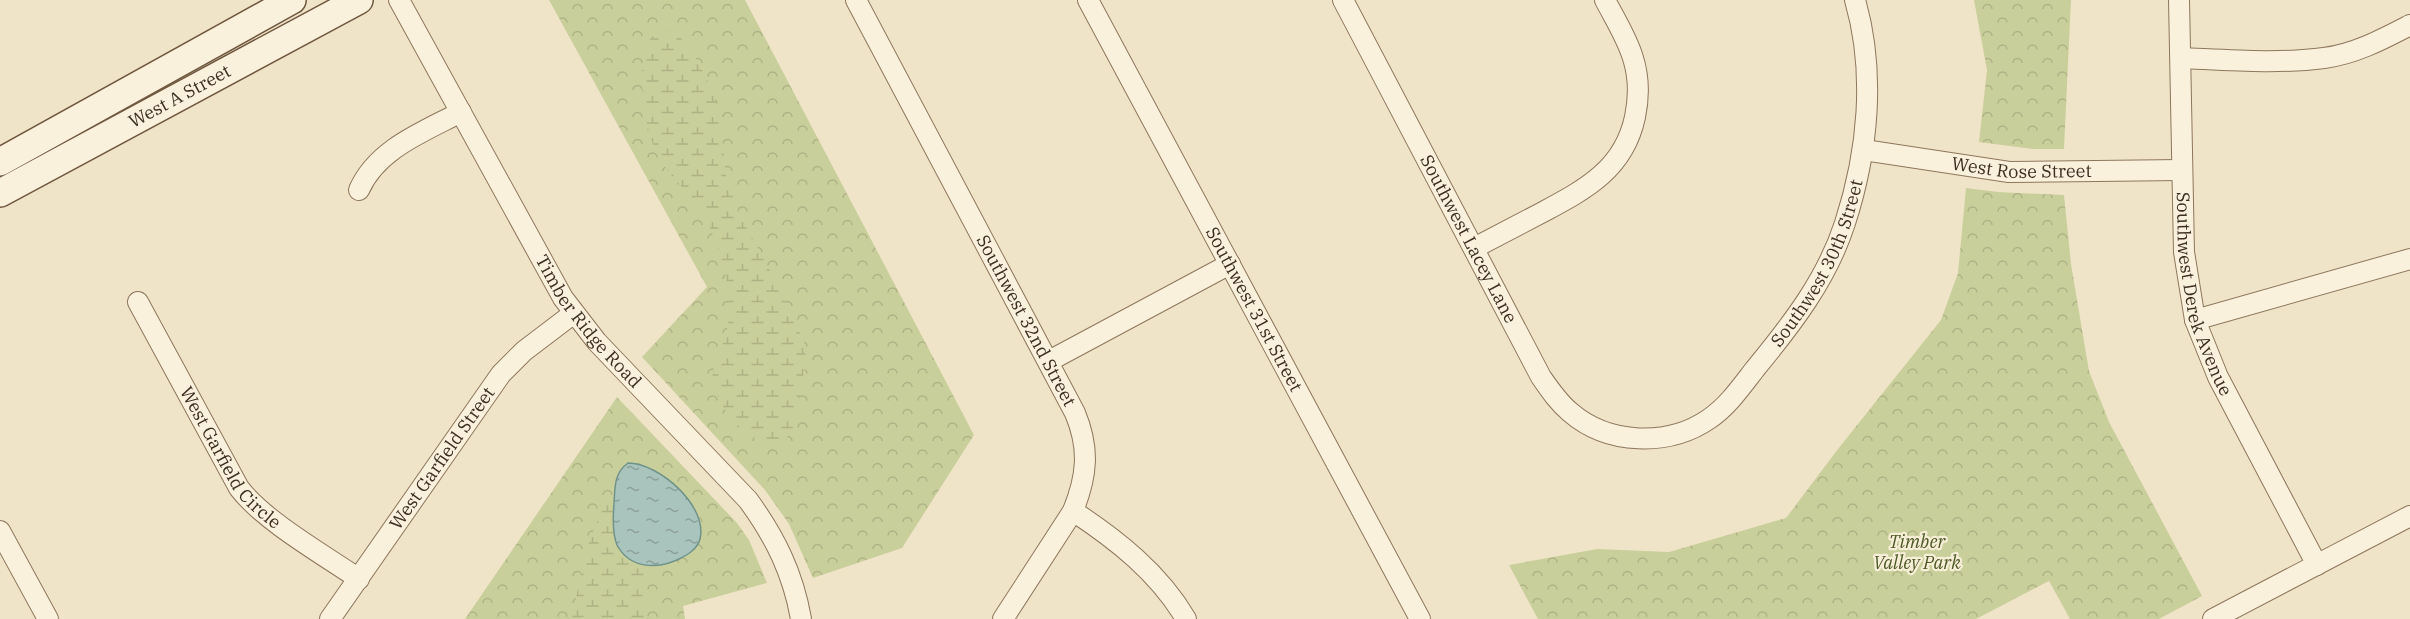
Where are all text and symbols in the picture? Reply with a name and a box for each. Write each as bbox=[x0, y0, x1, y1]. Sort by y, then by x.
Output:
street label: West A Street bbox=[124, 59, 235, 133]
street label: Southwest Lacey Lane bbox=[1415, 151, 1523, 327]
street label: West Rose Street bbox=[1950, 151, 2092, 183]
street label: Southwest 30th Street bbox=[1765, 177, 1868, 351]
street label: Southwest Derek Avenue bbox=[2172, 192, 2238, 400]
street label: Southwest 31st Street bbox=[1201, 223, 1308, 395]
street label: Southwest 32nd Street bbox=[972, 231, 1081, 410]
street label: Timber Ridge Road bbox=[530, 251, 647, 393]
street label: West Garfield Circle bbox=[175, 382, 286, 534]
street label: West Garfield Street bbox=[384, 382, 500, 534]
park label: Timber Valley Park bbox=[1873, 530, 1961, 574]

